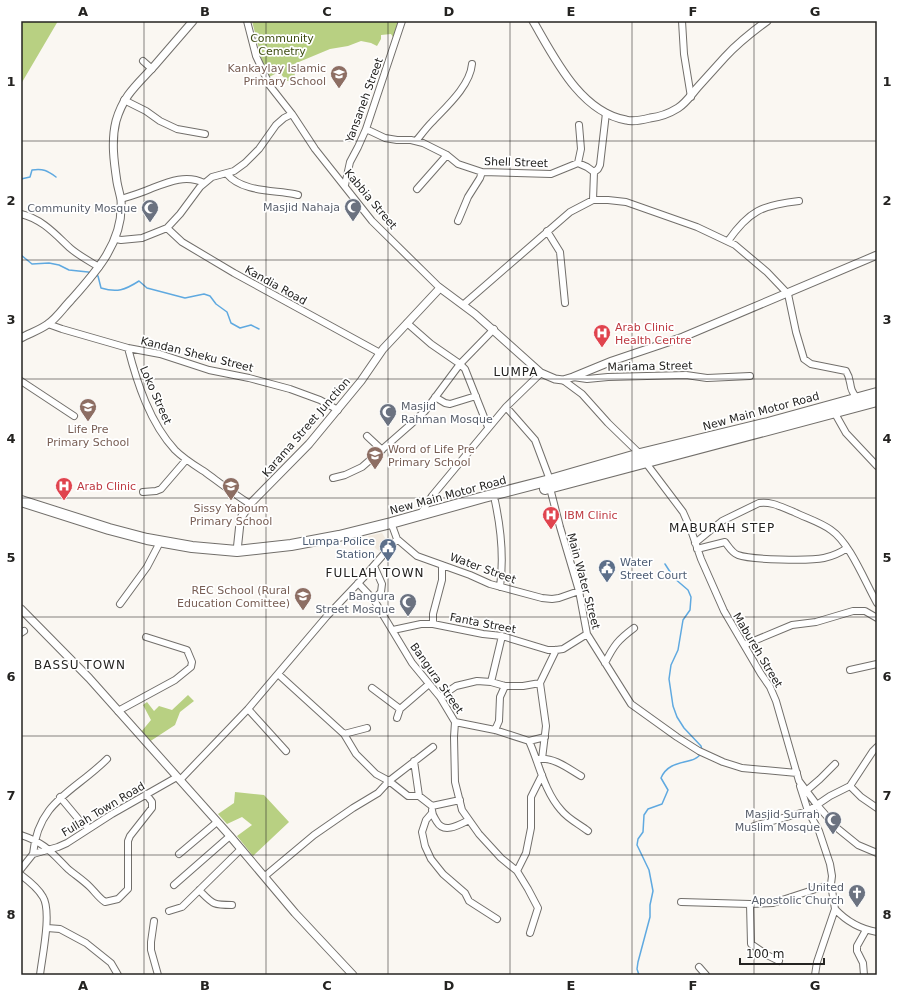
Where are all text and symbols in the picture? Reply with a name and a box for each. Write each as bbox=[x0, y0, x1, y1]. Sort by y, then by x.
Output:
text: A bbox=[78, 4, 88, 19]
text: B bbox=[200, 4, 210, 19]
text: C bbox=[322, 4, 332, 19]
text: D bbox=[444, 4, 455, 19]
text: E bbox=[567, 4, 575, 19]
text: F bbox=[689, 4, 697, 19]
text: G bbox=[810, 4, 820, 19]
park label: Community Cemetry bbox=[250, 32, 314, 58]
street label: Yansaneh Street bbox=[343, 55, 386, 145]
place label: Kankaylay Islamic Primary School bbox=[227, 62, 326, 88]
school or university icon: Kankaylay Islamic Primary School bbox=[329, 64, 349, 89]
text: 1 bbox=[6, 74, 16, 89]
text: 1 bbox=[882, 74, 892, 89]
street label: Shell Street bbox=[484, 155, 549, 170]
street label: Kabbia Street bbox=[342, 167, 400, 233]
text: 2 bbox=[6, 193, 16, 208]
text: 2 bbox=[882, 193, 892, 208]
mosque icon: Masjid Nahaja bbox=[343, 197, 363, 222]
mosque icon: Community Mosque bbox=[140, 198, 160, 223]
place label: Masjid Nahaja bbox=[263, 201, 340, 214]
place label: Community Mosque bbox=[27, 202, 137, 215]
street label: Kandia Road bbox=[243, 263, 309, 308]
text: 3 bbox=[6, 312, 16, 327]
text: 3 bbox=[882, 312, 892, 327]
place label: Arab Clinic Health Centre bbox=[615, 321, 692, 347]
hospital icon: Arab Clinic Health Centre bbox=[592, 323, 612, 348]
street label: Kandan Sheku Street bbox=[139, 334, 255, 375]
street label: Mariama Street bbox=[607, 359, 693, 374]
street label: Loko Street bbox=[137, 364, 174, 427]
district label: LUMPA bbox=[494, 365, 538, 379]
street label: Karama Street Junction bbox=[260, 375, 353, 480]
street label: New Main Motor Road bbox=[701, 390, 821, 433]
school or university icon: Life Pre Primary School bbox=[78, 397, 98, 422]
place label: Masjid Rahman Mosque bbox=[401, 400, 493, 426]
mosque icon: Masjid Rahman Mosque bbox=[378, 402, 398, 427]
place label: Life Pre Primary School bbox=[47, 423, 129, 449]
text: 4 bbox=[6, 431, 16, 446]
text: 4 bbox=[882, 431, 892, 446]
place label: Word of Life Pre Primary School bbox=[388, 443, 475, 469]
school or university icon: Word of Life Pre Primary School bbox=[365, 445, 385, 470]
street label: New Main Motor Road bbox=[388, 474, 508, 517]
hospital icon: Arab Clinic bbox=[54, 476, 74, 501]
school or university icon: Sissy Yaboum Primary School bbox=[221, 476, 241, 501]
place label: Arab Clinic bbox=[77, 480, 136, 493]
place label: Sissy Yaboum Primary School bbox=[190, 502, 272, 528]
hospital icon: IBM Clinic bbox=[541, 505, 561, 530]
place label: IBM Clinic bbox=[564, 509, 618, 522]
district label: MABURAH STEP bbox=[669, 521, 775, 535]
street label: Main Water Street bbox=[564, 532, 603, 631]
place label: Lumpa Police Station bbox=[302, 535, 375, 561]
public building icon: Lumpa Police Station bbox=[378, 537, 398, 562]
text: 5 bbox=[6, 550, 16, 565]
street label: Water Street bbox=[448, 550, 518, 587]
text: 5 bbox=[882, 550, 892, 565]
place label: Water Street Court bbox=[620, 556, 688, 582]
public building icon: Water Street Court bbox=[597, 558, 617, 583]
district label: FULLAH TOWN bbox=[326, 566, 425, 580]
place label: REC School (Rural Education Comittee) bbox=[177, 584, 290, 610]
school or university icon: REC School (Rural Education Comittee) bbox=[293, 586, 313, 611]
place label: Bangura Street Mosque bbox=[315, 590, 395, 616]
mosque icon: Bangura Street Mosque bbox=[398, 592, 418, 617]
street label: Mabureh Street bbox=[730, 610, 785, 691]
street label: Fanta Street bbox=[449, 611, 518, 636]
street label: Bangura Street bbox=[407, 640, 466, 717]
district label: BASSU TOWN bbox=[34, 658, 126, 672]
text: 6 bbox=[6, 669, 16, 684]
text: 6 bbox=[882, 669, 892, 684]
street label: Fullah Town Road bbox=[59, 779, 147, 839]
text: 7 bbox=[6, 788, 16, 803]
text: 7 bbox=[882, 788, 892, 803]
place label: Masjid Surrah Muslim Mosque bbox=[735, 808, 820, 834]
mosque icon: Masjid Surrah Muslim Mosque bbox=[823, 810, 843, 835]
place label: United Apostolic Church bbox=[751, 881, 844, 907]
church icon: United Apostolic Church bbox=[847, 883, 867, 908]
text: 8 bbox=[6, 907, 16, 922]
text: 8 bbox=[882, 907, 892, 922]
scale bar bbox=[740, 940, 824, 966]
text: 100 m bbox=[746, 947, 784, 961]
text: A bbox=[78, 978, 88, 993]
text: B bbox=[200, 978, 210, 993]
text: C bbox=[322, 978, 332, 993]
text: D bbox=[444, 978, 455, 993]
text: E bbox=[567, 978, 575, 993]
text: F bbox=[689, 978, 697, 993]
text: G bbox=[810, 978, 820, 993]

